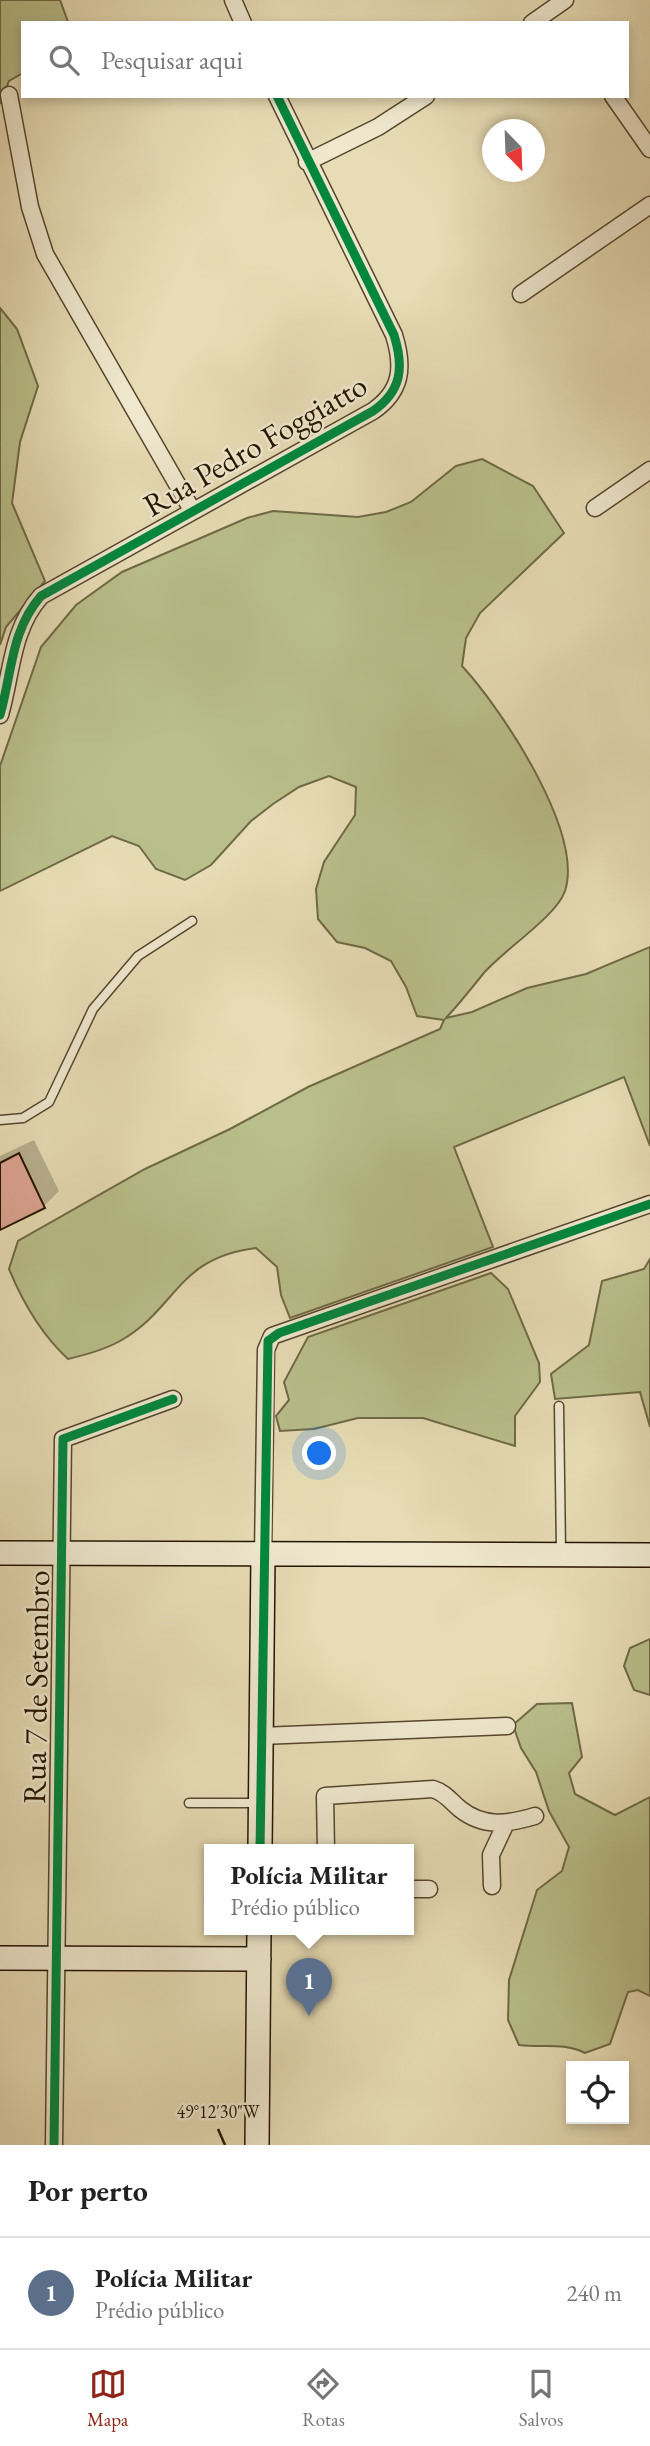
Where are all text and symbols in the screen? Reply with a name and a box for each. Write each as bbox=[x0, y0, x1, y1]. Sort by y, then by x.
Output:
search box bbox=[21, 21, 629, 98]
icon: search bbox=[45, 41, 83, 79]
text: Pesquisar aqui bbox=[101, 43, 243, 77]
north arrow bbox=[482, 119, 545, 182]
street label: Rua Pedro Foggiatto bbox=[135, 364, 375, 526]
your location bbox=[302, 1436, 336, 1470]
street label: Rua 7 de Setembro bbox=[13, 1570, 59, 1804]
popup bbox=[204, 1844, 414, 1935]
text: Polícia Militar bbox=[230, 1858, 388, 1892]
text: Prédio público bbox=[230, 1892, 360, 1922]
pin: 1 bbox=[286, 1958, 332, 2016]
map controls bbox=[566, 2061, 629, 2124]
button: locate bbox=[566, 2061, 629, 2124]
text: 49°12'30"W bbox=[176, 2100, 260, 2123]
text: Por perto bbox=[28, 2171, 148, 2210]
text: Polícia Militar bbox=[95, 2261, 252, 2295]
text: 1 bbox=[45, 2278, 57, 2308]
text: 240 m bbox=[566, 2278, 622, 2308]
text: Prédio público bbox=[95, 2295, 224, 2325]
tab: Mapa bbox=[87, 2365, 128, 2432]
tab: Rotas bbox=[302, 2365, 345, 2432]
tab: Salvos bbox=[519, 2365, 563, 2432]

